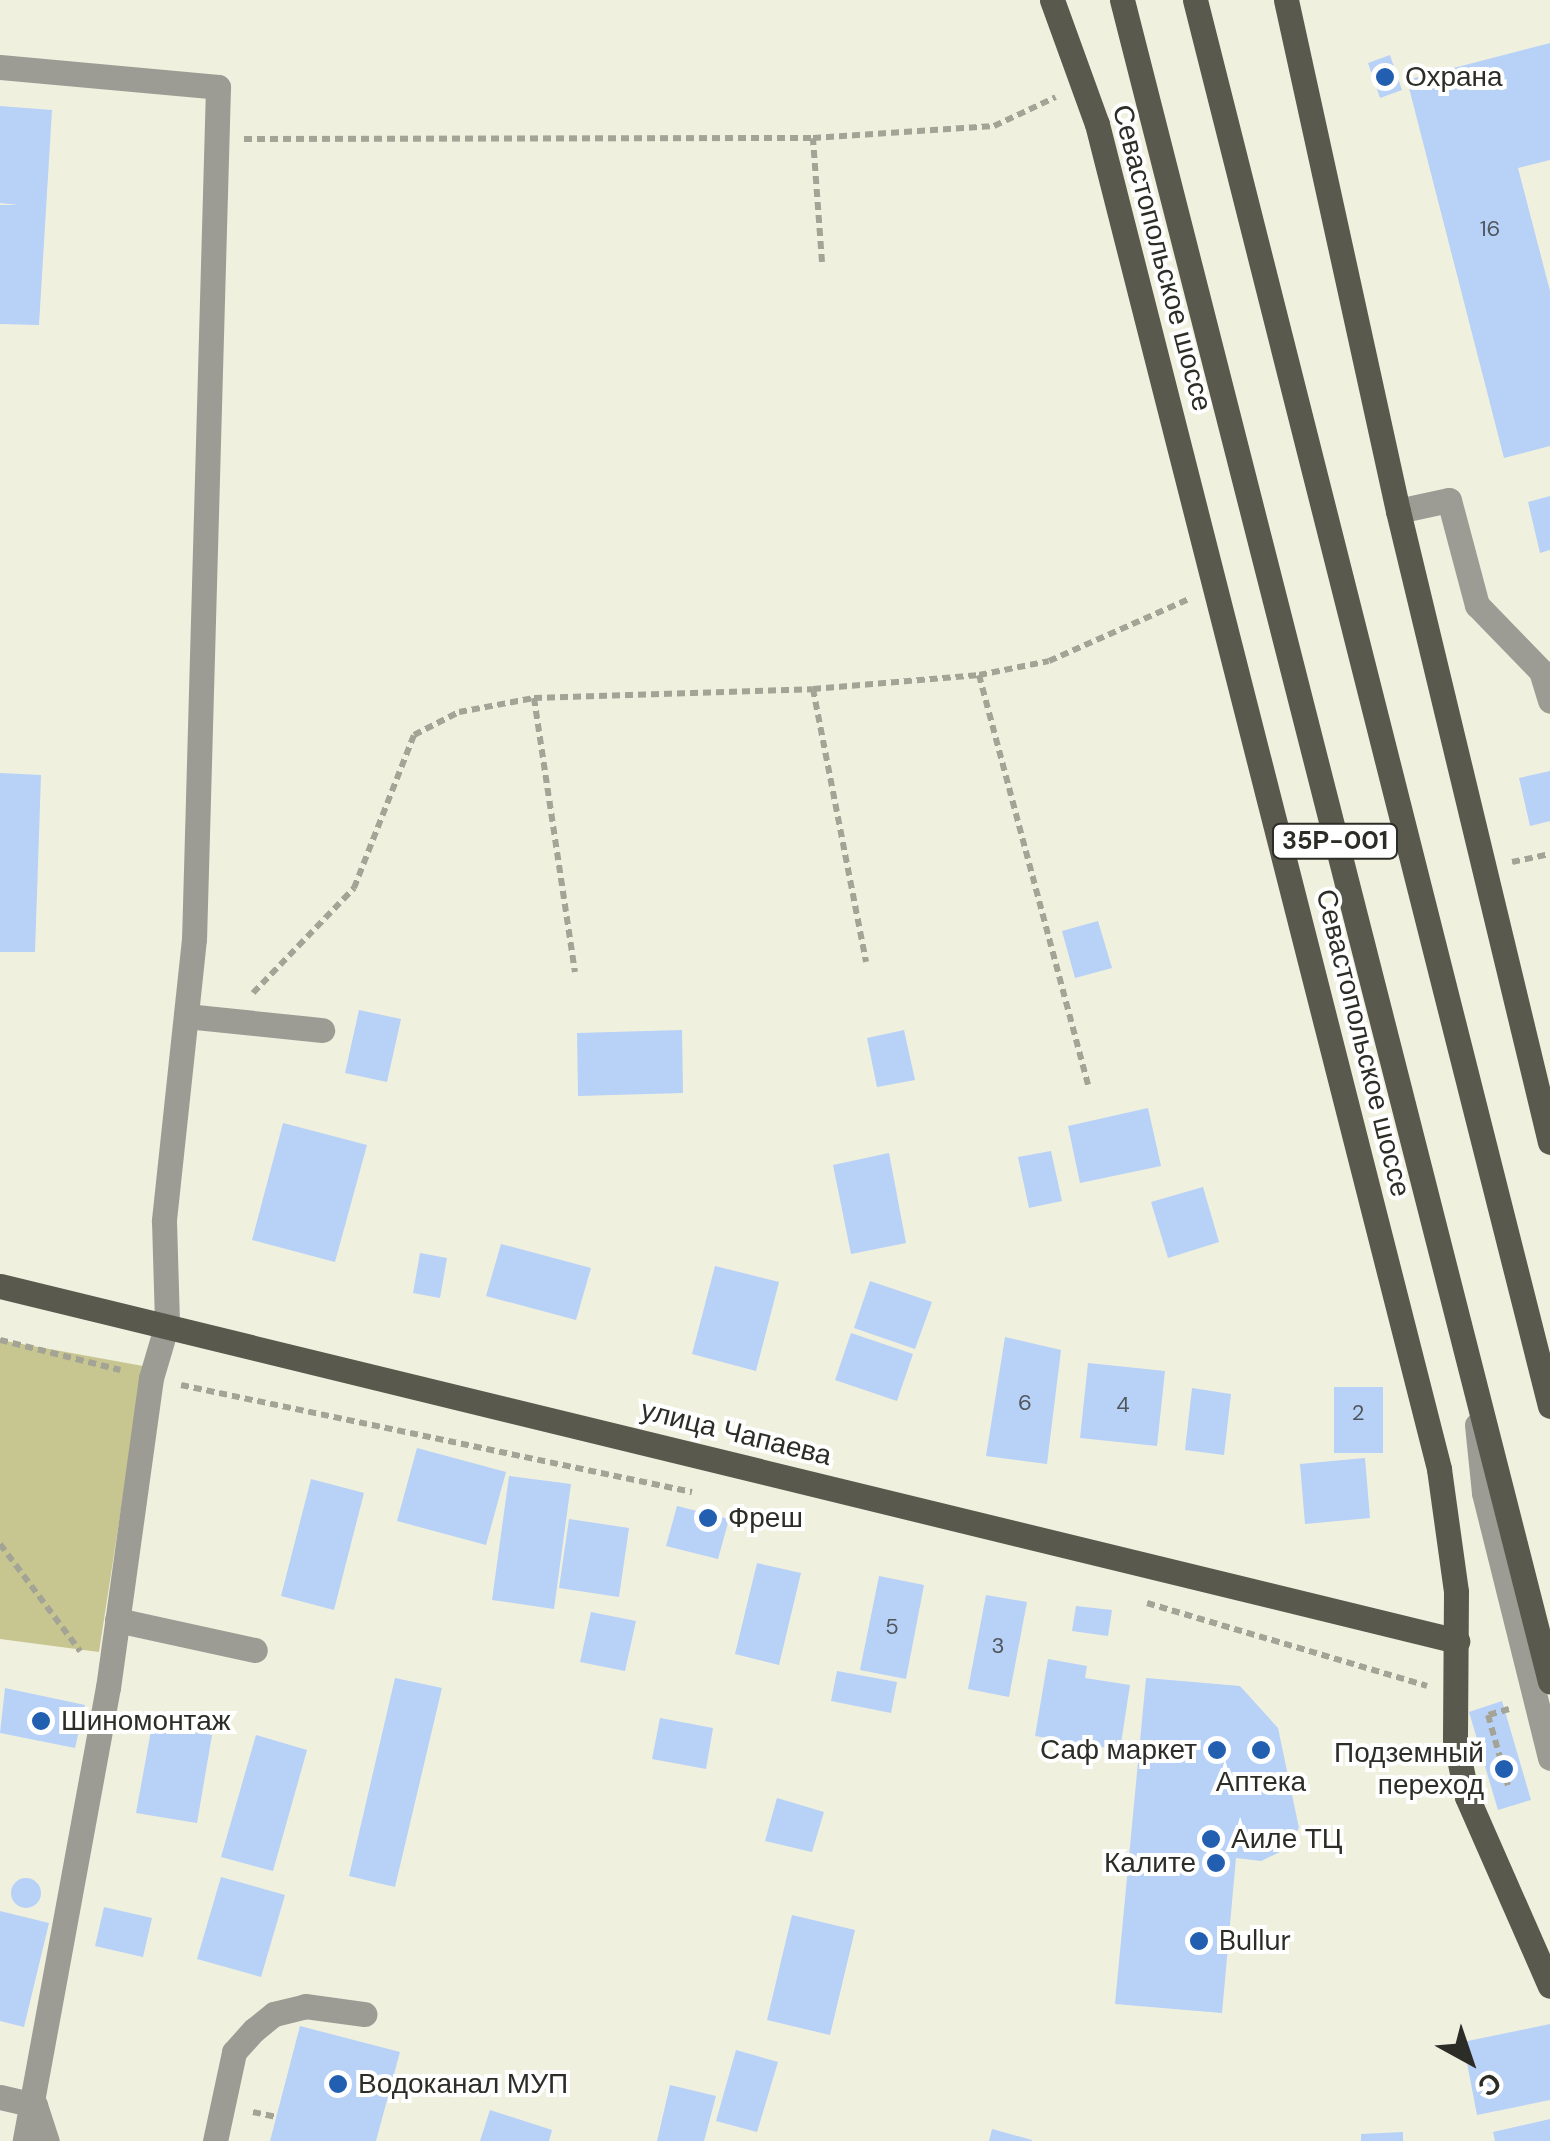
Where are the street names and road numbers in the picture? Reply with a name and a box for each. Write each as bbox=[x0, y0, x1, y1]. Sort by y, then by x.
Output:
street label: Севастопольское шоссе bbox=[1105, 101, 1219, 415]
road number: 35Р-001 bbox=[1270, 821, 1400, 861]
street label: Севастопольское шоссе bbox=[1308, 886, 1418, 1200]
street label: улица Чапаева bbox=[637, 1393, 835, 1473]

